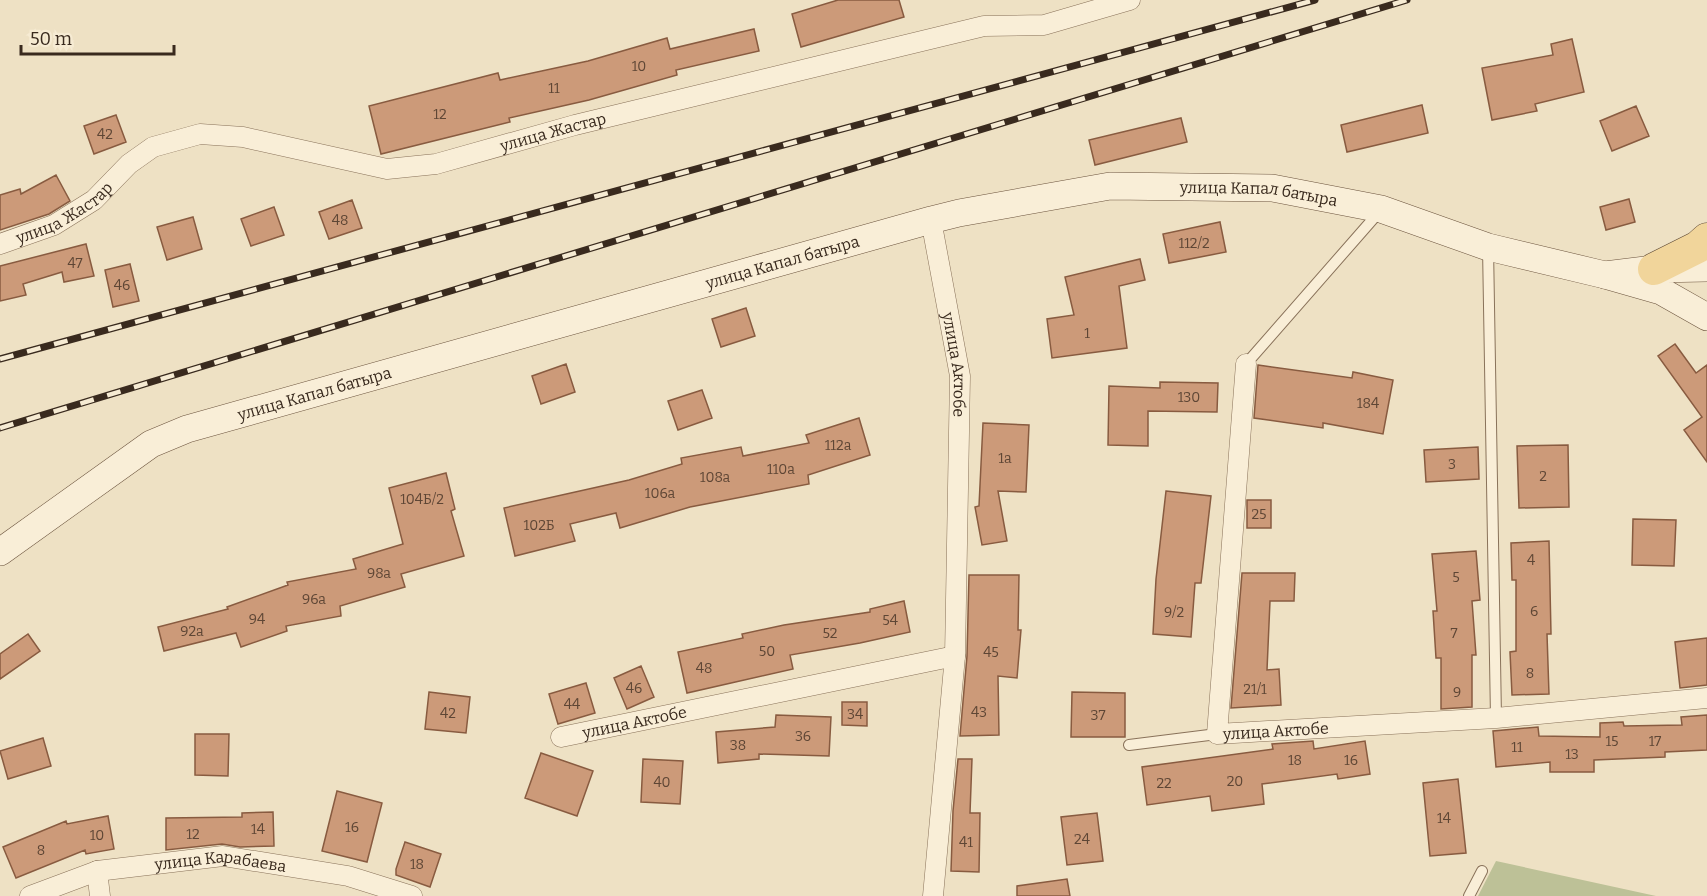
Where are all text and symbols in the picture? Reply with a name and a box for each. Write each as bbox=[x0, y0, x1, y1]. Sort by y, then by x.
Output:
scale bar bbox=[21, 18, 174, 56]
text: 50 m bbox=[30, 28, 72, 50]
house number: 10 bbox=[632, 58, 646, 75]
house number: 11 bbox=[548, 80, 560, 97]
house number: 12 bbox=[433, 106, 447, 123]
street label: улица Жастар bbox=[497, 109, 608, 156]
house number: 42 bbox=[97, 126, 113, 143]
street label: улица Жастар bbox=[13, 178, 117, 248]
street label: улица Капал батыра bbox=[1179, 178, 1339, 210]
house number: 48 bbox=[332, 212, 348, 229]
street label: улица Капал батыра bbox=[702, 232, 862, 293]
house number: 112/2 bbox=[1178, 235, 1210, 252]
house number: 47 bbox=[67, 255, 83, 272]
house number: 46 bbox=[114, 277, 130, 294]
street label: улица Актобе bbox=[938, 310, 969, 417]
house number: 1 bbox=[1084, 325, 1090, 342]
street label: улица Капал батыра bbox=[235, 363, 394, 425]
house number: 130 bbox=[1178, 389, 1200, 406]
house number: 184 bbox=[1357, 395, 1379, 412]
house number: 112а bbox=[825, 437, 852, 454]
house number: 1а bbox=[998, 450, 1012, 467]
house number: 3 bbox=[1448, 456, 1456, 473]
house number: 110а bbox=[767, 461, 795, 478]
house number: 2 bbox=[1539, 468, 1547, 485]
house number: 108а bbox=[700, 469, 731, 486]
house number: 106а bbox=[645, 485, 676, 502]
house number: 104Б/2 bbox=[400, 491, 444, 508]
house number: 25 bbox=[1251, 506, 1267, 523]
house number: 102Б bbox=[523, 517, 555, 534]
house number: 4 bbox=[1527, 552, 1535, 569]
house number: 98а bbox=[367, 565, 391, 582]
house number: 5 bbox=[1452, 569, 1460, 586]
house number: 96а bbox=[302, 591, 326, 608]
house number: 6 bbox=[1530, 603, 1538, 620]
house number: 9/2 bbox=[1164, 604, 1184, 621]
house number: 94 bbox=[249, 611, 265, 628]
house number: 54 bbox=[882, 612, 898, 629]
house number: 92а bbox=[180, 623, 204, 640]
house number: 52 bbox=[823, 625, 837, 642]
house number: 7 bbox=[1450, 625, 1458, 642]
house number: 50 bbox=[759, 643, 775, 660]
house number: 45 bbox=[983, 644, 999, 661]
house number: 48 bbox=[696, 660, 712, 677]
house number: 8 bbox=[1526, 665, 1534, 682]
house number: 46 bbox=[626, 680, 642, 697]
house number: 21/1 bbox=[1243, 681, 1267, 698]
house number: 9 bbox=[1453, 684, 1461, 701]
house number: 44 bbox=[564, 696, 580, 713]
street label: улица Актобе bbox=[580, 702, 688, 743]
house number: 43 bbox=[971, 704, 987, 721]
house number: 42 bbox=[440, 705, 456, 722]
house number: 34 bbox=[847, 706, 863, 723]
house number: 37 bbox=[1090, 707, 1106, 724]
street label: улица Актобе bbox=[1221, 719, 1329, 744]
house number: 36 bbox=[795, 728, 811, 745]
house number: 15 bbox=[1605, 733, 1619, 750]
house number: 17 bbox=[1649, 733, 1661, 750]
house number: 38 bbox=[730, 737, 746, 754]
house number: 11 bbox=[1511, 739, 1523, 756]
house number: 13 bbox=[1565, 746, 1579, 763]
house number: 18 bbox=[1288, 752, 1302, 769]
house number: 16 bbox=[1344, 752, 1358, 769]
house number: 20 bbox=[1227, 773, 1243, 790]
house number: 40 bbox=[653, 774, 671, 791]
house number: 22 bbox=[1156, 775, 1172, 792]
house number: 14 bbox=[1437, 810, 1451, 827]
house number: 16 bbox=[345, 819, 359, 836]
house number: 14 bbox=[251, 821, 265, 838]
house number: 12 bbox=[186, 826, 200, 843]
house number: 10 bbox=[90, 827, 104, 844]
house number: 24 bbox=[1074, 831, 1090, 848]
house number: 41 bbox=[959, 834, 973, 851]
house number: 8 bbox=[37, 842, 45, 859]
street label: улица Карабаева bbox=[153, 847, 288, 876]
house number: 18 bbox=[410, 856, 424, 873]

